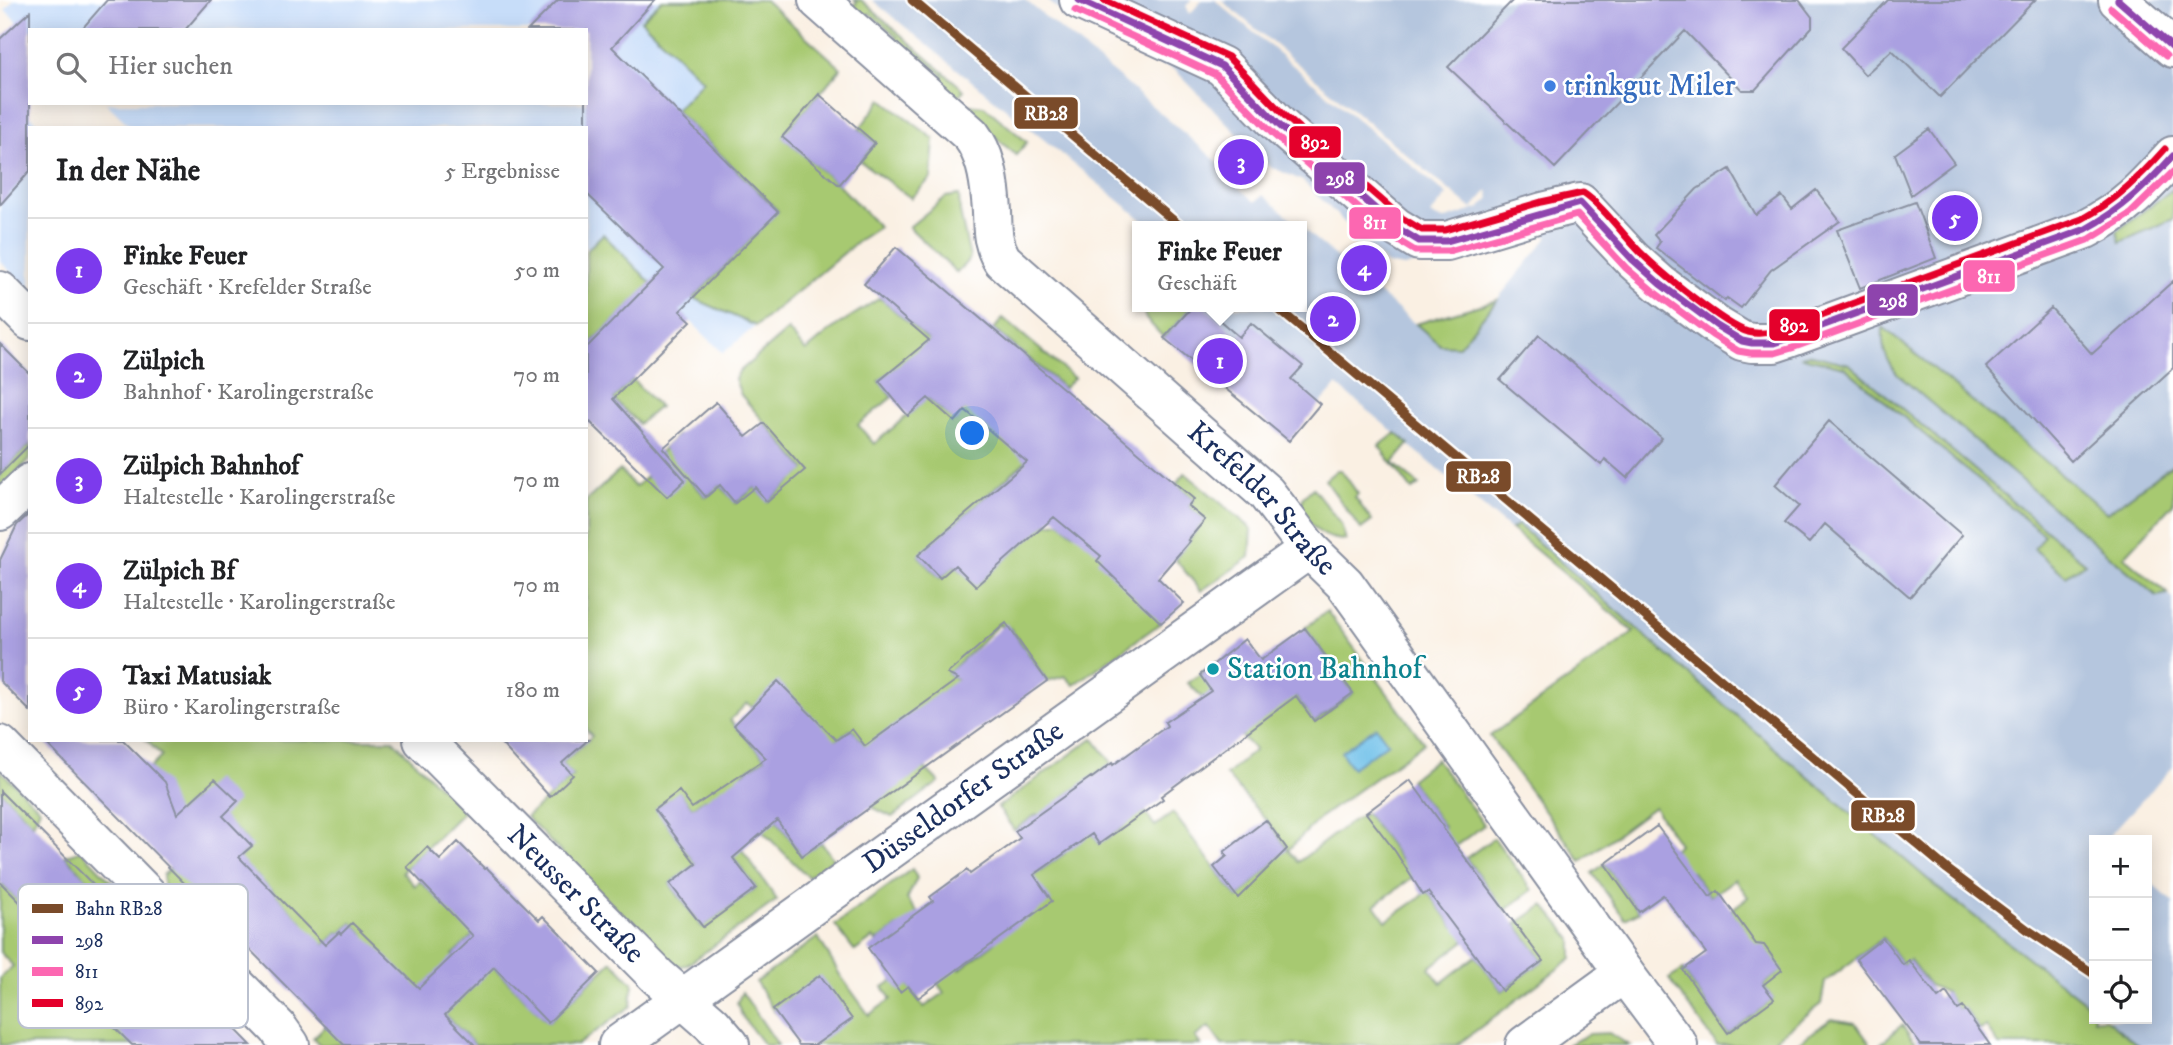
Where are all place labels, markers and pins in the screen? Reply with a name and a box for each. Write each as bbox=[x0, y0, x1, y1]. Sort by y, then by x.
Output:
place label: trinkgut Miler bbox=[1564, 68, 1736, 105]
marker: trinkgut Miler bbox=[1542, 78, 1558, 94]
pin: 3 bbox=[1218, 136, 1264, 188]
pin: 5 bbox=[1932, 192, 1978, 244]
pin: 4 bbox=[1341, 242, 1387, 294]
pin: 2 bbox=[1310, 293, 1356, 345]
pin: 1 bbox=[1197, 335, 1243, 387]
place label: Station Bahnhof bbox=[1227, 651, 1426, 688]
marker: Station Bahnhof bbox=[1205, 661, 1221, 677]

